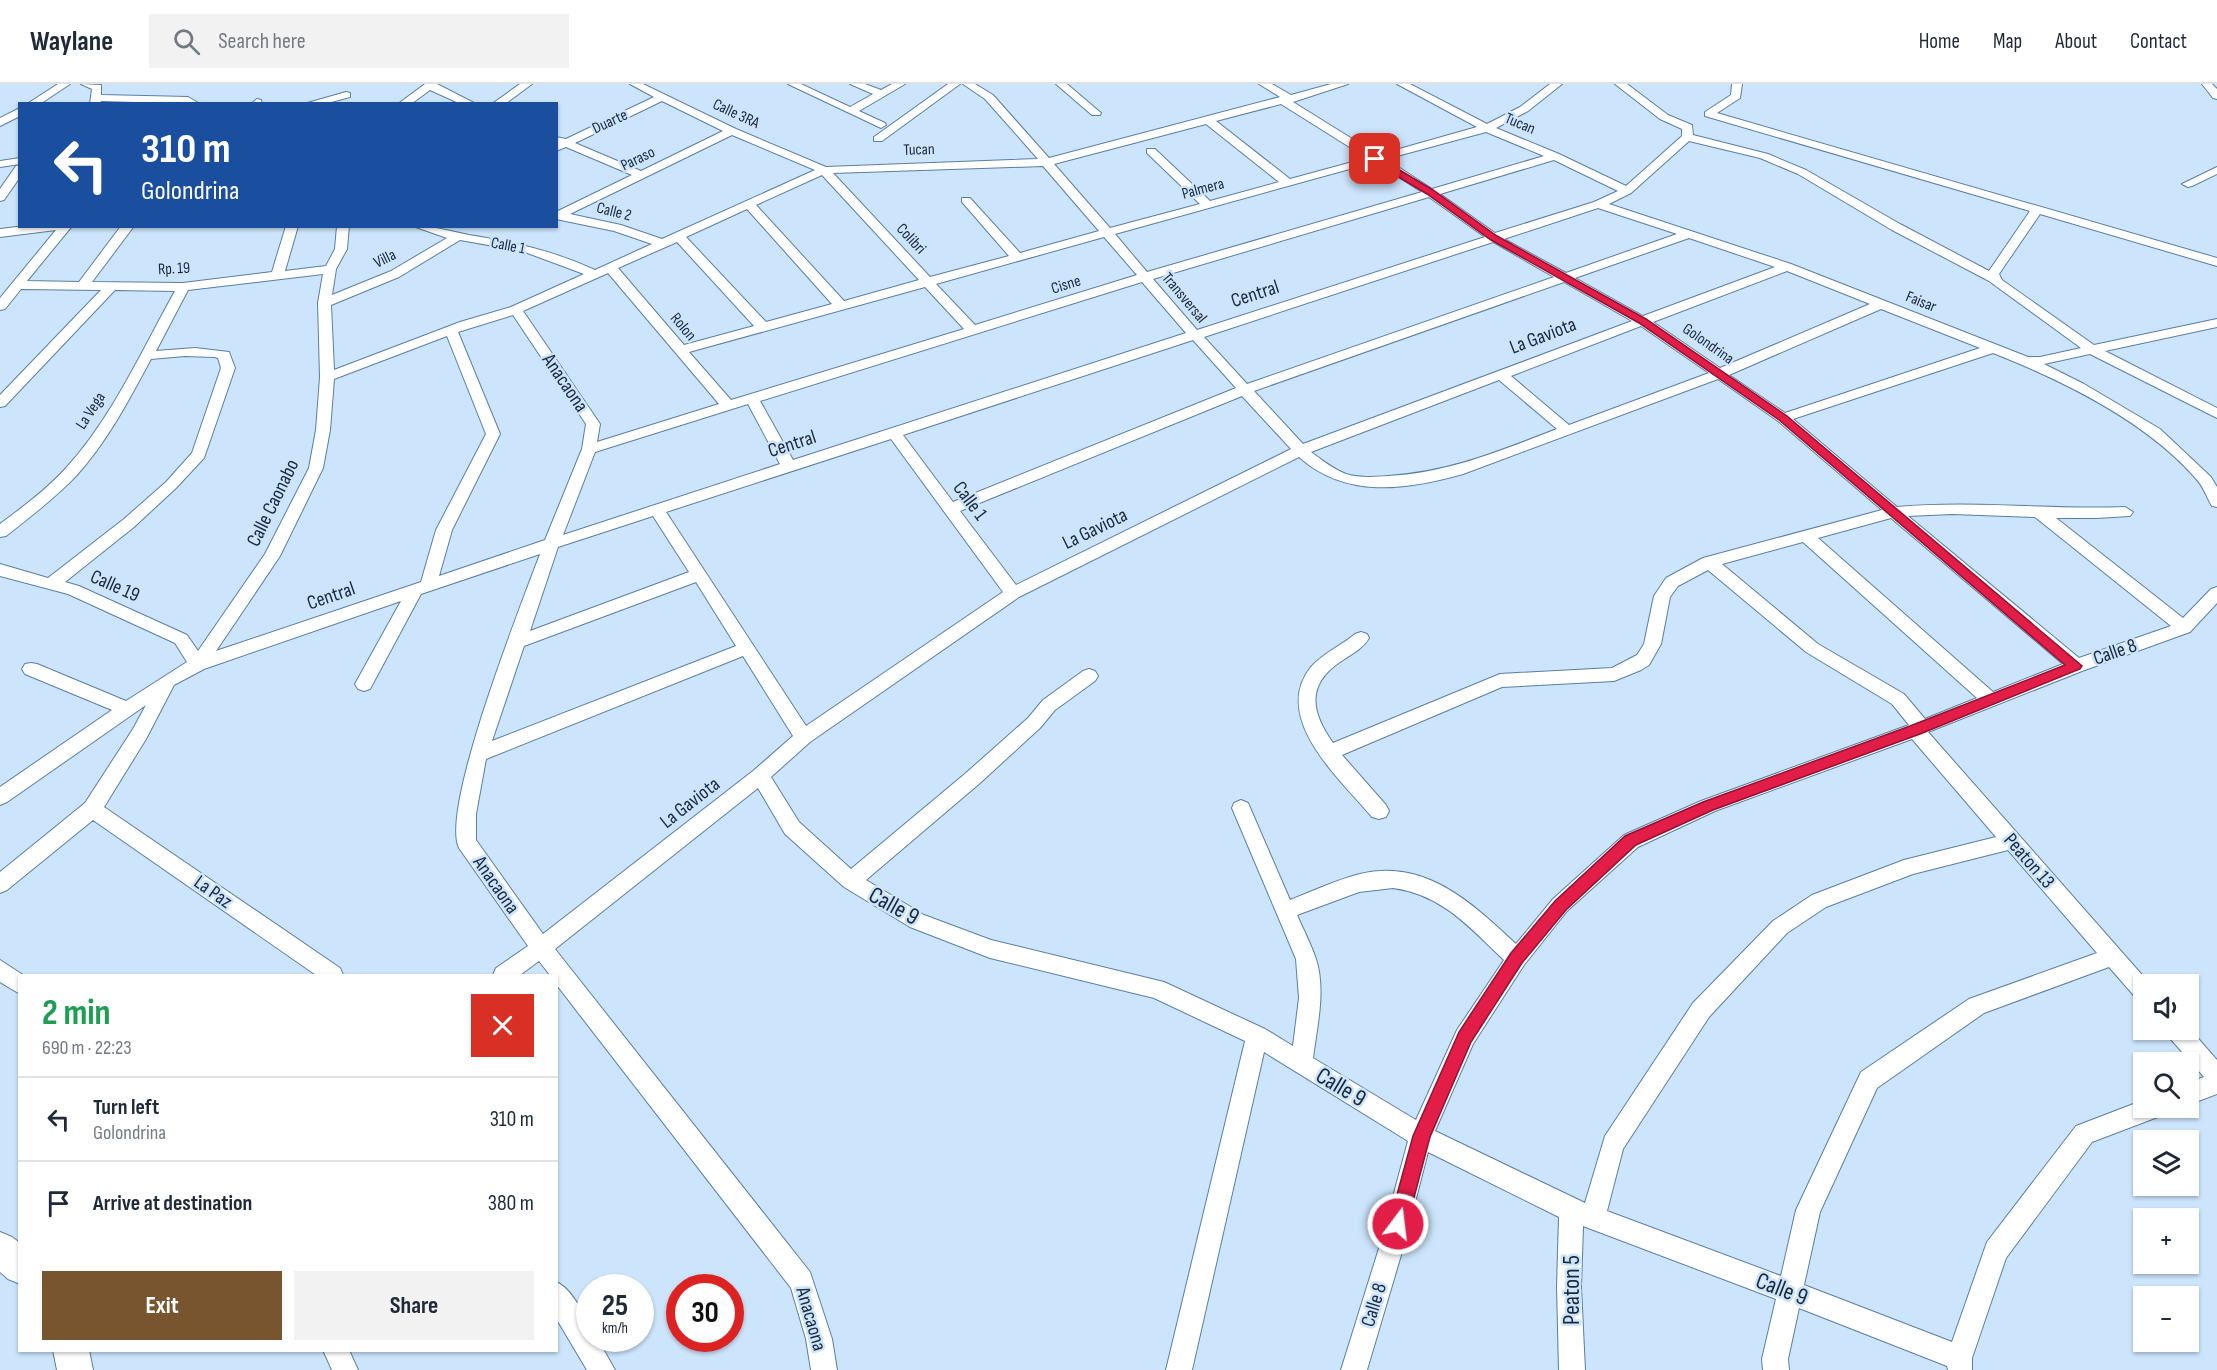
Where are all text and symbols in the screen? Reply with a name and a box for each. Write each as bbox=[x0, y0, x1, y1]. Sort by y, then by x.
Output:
search box bbox=[149, 14, 569, 68]
text: Waylane bbox=[30, 25, 113, 58]
icon: search bbox=[170, 25, 203, 58]
text: Search here bbox=[218, 28, 306, 55]
text: Home bbox=[1919, 29, 1960, 54]
text: Map bbox=[1993, 29, 2022, 54]
text: About bbox=[2055, 29, 2097, 54]
text: Contact bbox=[2130, 29, 2187, 54]
street label: Calle 3RA bbox=[710, 95, 763, 133]
street label: Duarte bbox=[589, 106, 631, 138]
street label: Tucan bbox=[1502, 109, 1538, 139]
text: 310 m bbox=[141, 124, 231, 175]
icon: left bbox=[42, 126, 120, 204]
pin bbox=[1349, 133, 1400, 184]
street label: Tucan bbox=[903, 140, 935, 160]
icon: arrive bbox=[1358, 142, 1391, 175]
street label: Paraso bbox=[618, 143, 658, 175]
street label: Palmera bbox=[1180, 174, 1226, 204]
text: Golondrina bbox=[141, 175, 240, 207]
street label: Calle 2 bbox=[595, 199, 633, 225]
street label: Colibri bbox=[892, 220, 930, 258]
street label: Calle 1 bbox=[489, 233, 527, 259]
street label: Villa bbox=[371, 246, 399, 272]
street label: Rp. 19 bbox=[157, 259, 191, 279]
street label: Transversal bbox=[1157, 269, 1211, 327]
street label: Cisne bbox=[1049, 272, 1083, 298]
street label: Central bbox=[1228, 275, 1282, 313]
street label: Faisar bbox=[1903, 287, 1939, 317]
street label: Rolon bbox=[666, 309, 700, 345]
street label: La Gaviota bbox=[1506, 312, 1580, 360]
street label: Golondrina bbox=[1679, 319, 1737, 369]
street label: Anacaona bbox=[536, 348, 593, 417]
street label: La Vega bbox=[72, 389, 110, 433]
street label: Central bbox=[765, 425, 819, 463]
street label: Calle Caonabo bbox=[242, 456, 304, 550]
street label: Calle 1 bbox=[948, 477, 992, 525]
street label: La Gaviota bbox=[1059, 503, 1131, 555]
street label: Calle 19 bbox=[87, 565, 143, 607]
street label: Central bbox=[304, 577, 358, 615]
street label: Calle 8 bbox=[2090, 633, 2140, 671]
street label: La Gaviota bbox=[655, 772, 725, 834]
street label: Peaton 13 bbox=[1998, 828, 2060, 894]
street label: Anacaona bbox=[467, 851, 525, 919]
street label: La Paz bbox=[189, 870, 237, 914]
street label: Calle 9 bbox=[864, 880, 924, 932]
map controls bbox=[2133, 974, 2199, 1352]
button: sound bbox=[2133, 974, 2199, 1040]
text: 2 min bbox=[42, 992, 111, 1035]
button: close bbox=[471, 994, 534, 1057]
text: 690 m · 22:23 bbox=[42, 1036, 132, 1060]
button: search bbox=[2133, 1052, 2199, 1118]
street label: Calle 9 bbox=[1311, 1061, 1371, 1113]
text: Turn left bbox=[93, 1094, 159, 1121]
icon: left bbox=[42, 1103, 75, 1136]
text: 310 m bbox=[490, 1106, 534, 1133]
text: Golondrina bbox=[93, 1121, 166, 1145]
button: layers bbox=[2133, 1130, 2199, 1196]
icon: arrive bbox=[42, 1187, 75, 1220]
text: Arrive at destination bbox=[93, 1190, 252, 1217]
text: 380 m bbox=[488, 1190, 534, 1217]
position arrow bbox=[1366, 1192, 1430, 1256]
button: + bbox=[2133, 1208, 2199, 1274]
street label: Peaton 5 bbox=[1557, 1255, 1586, 1325]
street label: Calle 9 bbox=[1752, 1266, 1812, 1312]
button: Exit bbox=[42, 1271, 282, 1340]
button: Share bbox=[294, 1271, 534, 1340]
speed limit sign: 30 bbox=[666, 1274, 744, 1352]
street label: Calle 8 bbox=[1356, 1280, 1392, 1330]
street label: Anacaona bbox=[790, 1283, 832, 1354]
button: − bbox=[2133, 1286, 2199, 1352]
text: 25 bbox=[602, 1288, 628, 1324]
text: km/h bbox=[602, 1319, 628, 1338]

